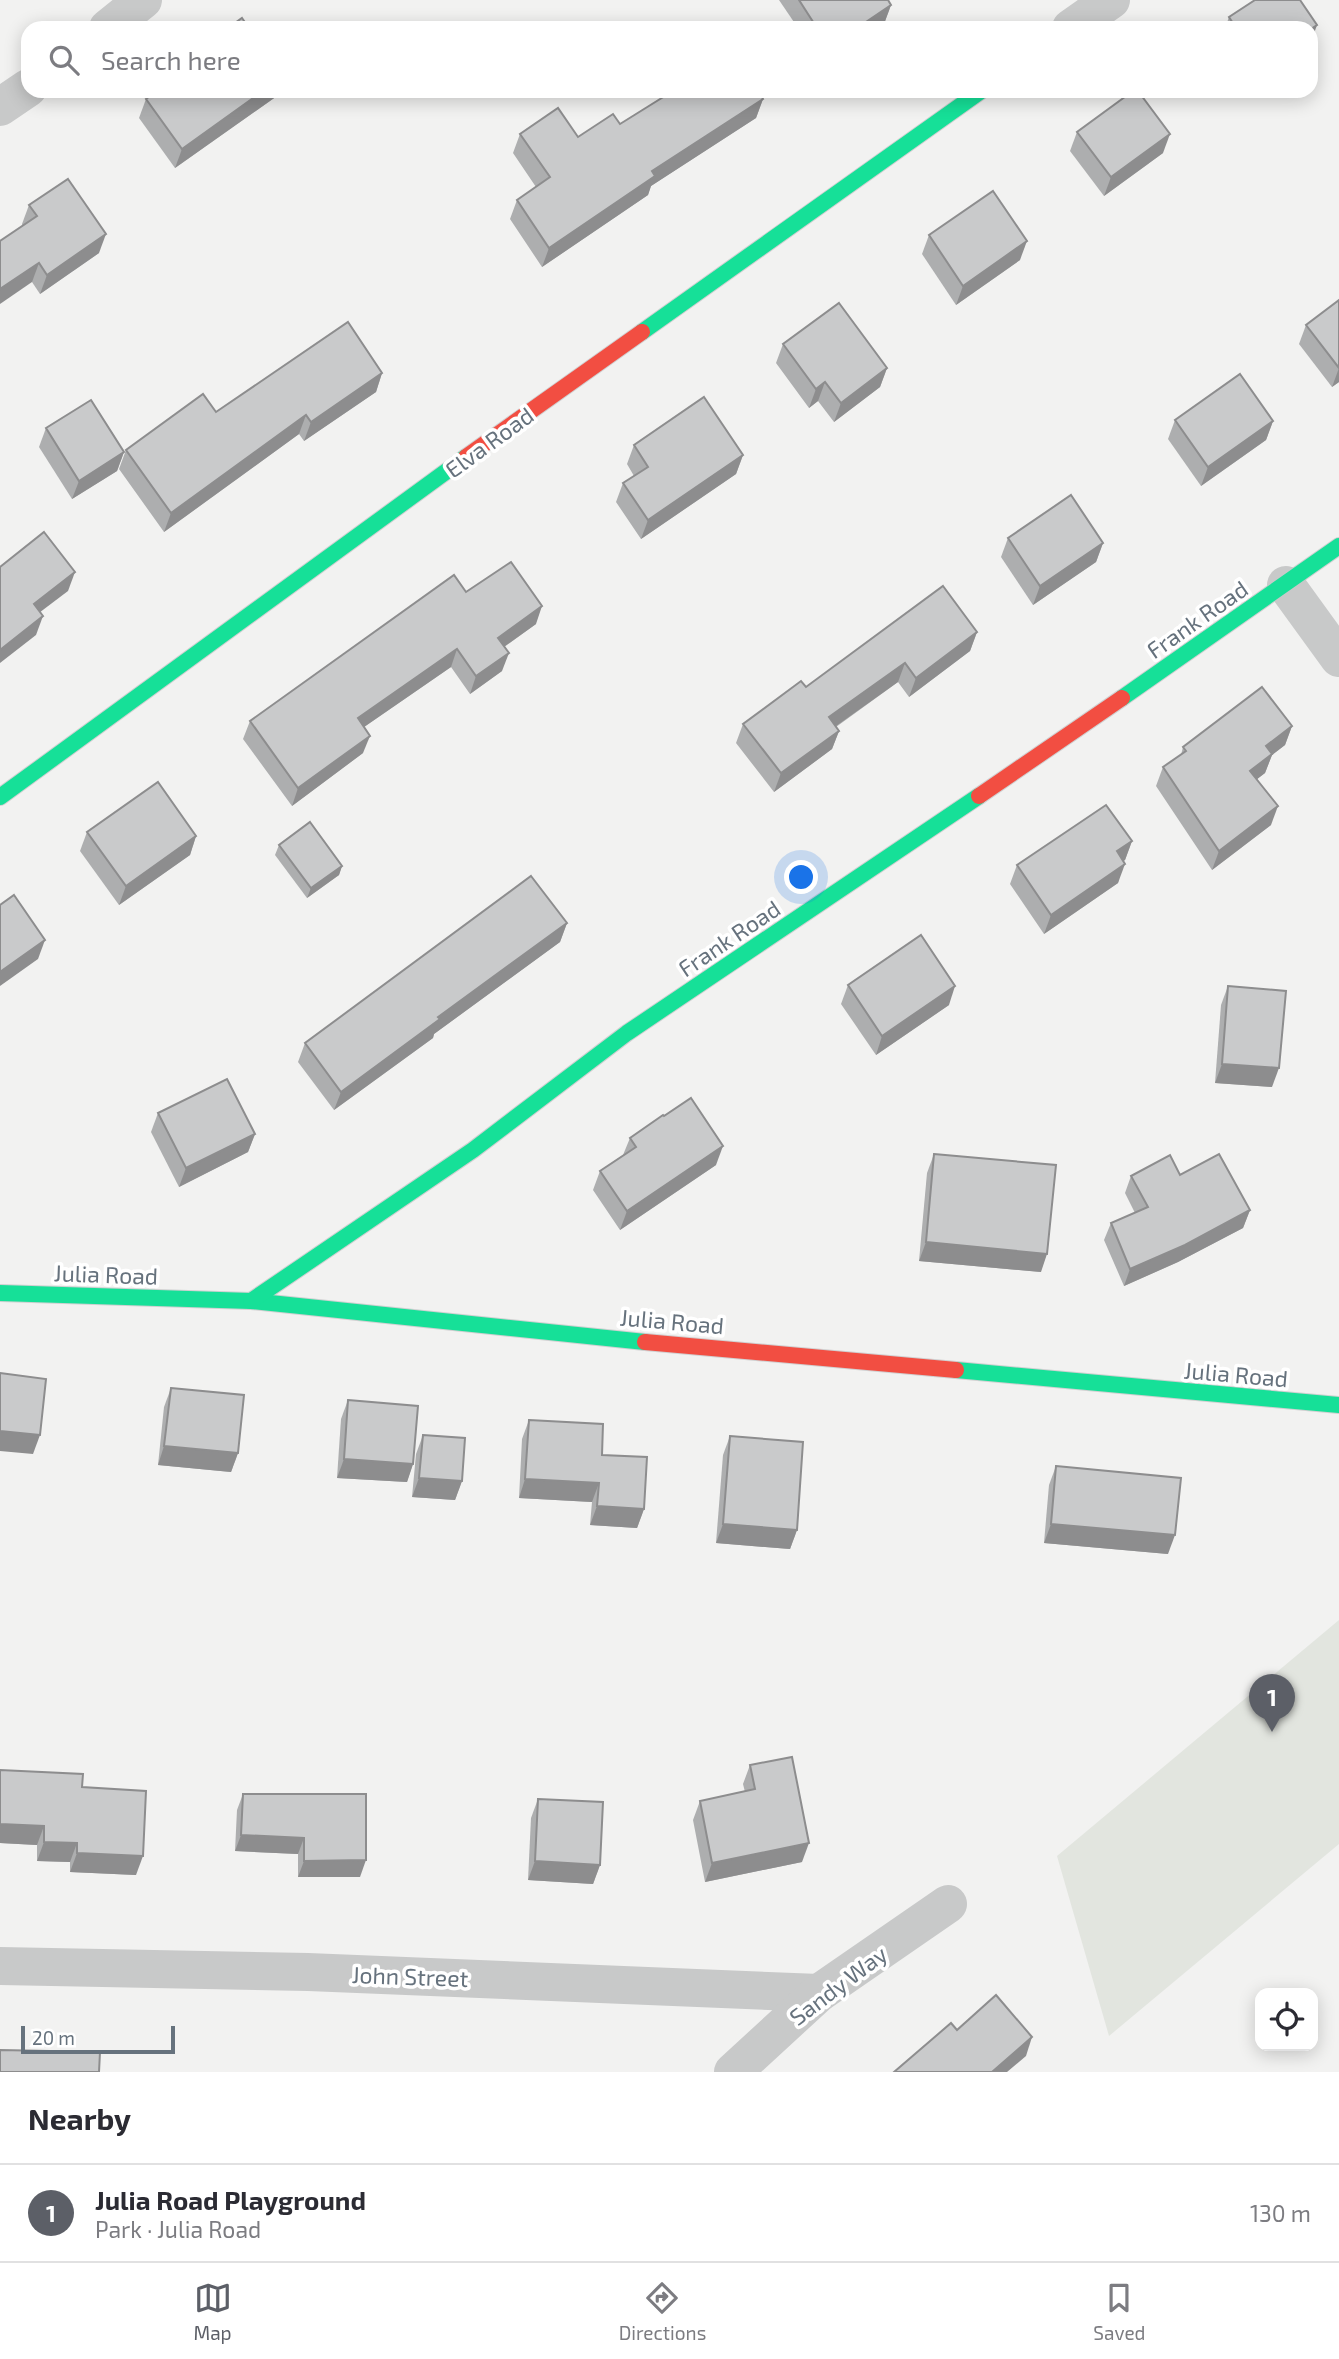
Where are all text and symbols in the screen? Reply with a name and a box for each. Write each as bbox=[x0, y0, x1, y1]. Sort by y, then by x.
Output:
search box bbox=[21, 21, 1318, 98]
icon: search bbox=[45, 41, 83, 79]
text: Search here bbox=[101, 44, 241, 75]
street label: Elva Road bbox=[440, 401, 538, 483]
street label: Frank Road bbox=[1141, 574, 1253, 664]
your location bbox=[784, 860, 818, 894]
street label: Frank Road bbox=[673, 894, 785, 982]
street label: Julia Road bbox=[53, 1258, 159, 1290]
street label: Julia Road bbox=[619, 1303, 725, 1339]
street label: Julia Road bbox=[1183, 1356, 1289, 1392]
pin: 1 bbox=[1249, 1674, 1295, 1732]
street label: Sandy Way bbox=[784, 1939, 892, 2031]
street label: John Street bbox=[351, 1960, 469, 1992]
map controls bbox=[1255, 1988, 1318, 2051]
button: locate bbox=[1255, 1988, 1318, 2051]
scale bar bbox=[21, 2023, 175, 2055]
text: 20 m bbox=[32, 2026, 75, 2049]
text: Nearby bbox=[28, 2100, 131, 2136]
text: Julia Road Playground bbox=[95, 2184, 366, 2215]
text: 1 bbox=[46, 2199, 56, 2227]
text: 130 m bbox=[1250, 2199, 1311, 2227]
text: Park · Julia Road bbox=[95, 2215, 261, 2243]
tab: Map bbox=[194, 2279, 232, 2344]
tab: Directions bbox=[619, 2279, 706, 2344]
tab: Saved bbox=[1093, 2279, 1145, 2344]

